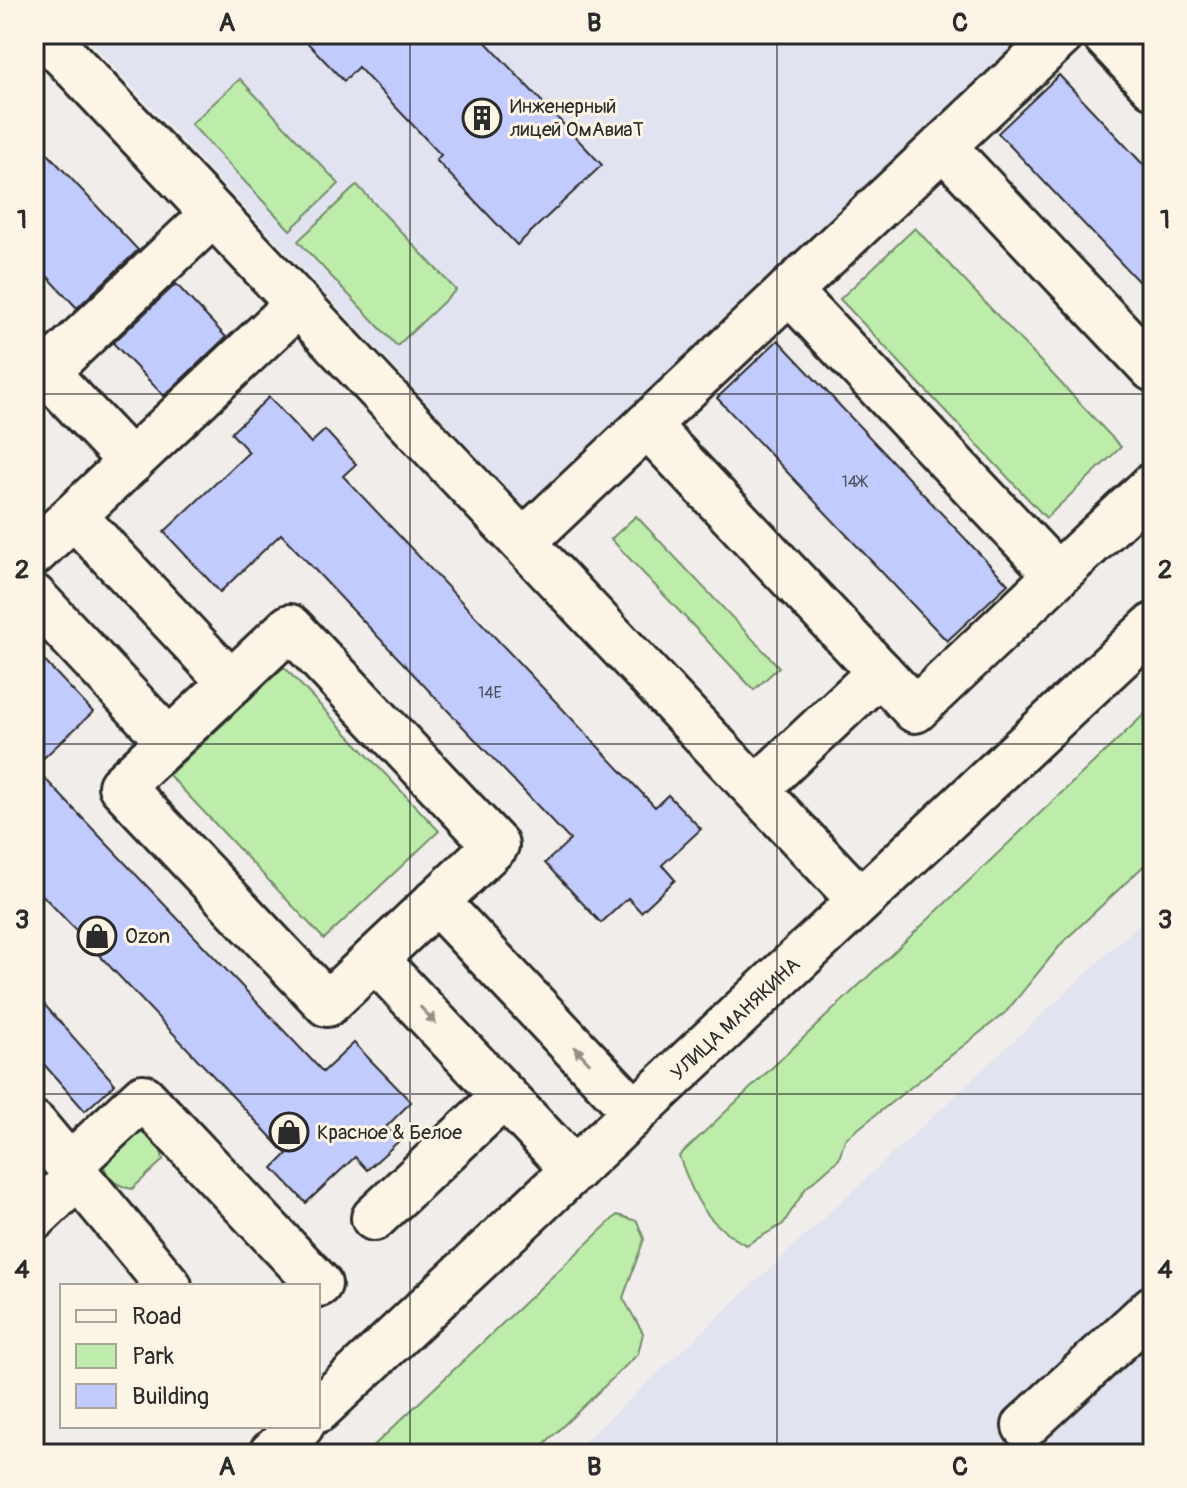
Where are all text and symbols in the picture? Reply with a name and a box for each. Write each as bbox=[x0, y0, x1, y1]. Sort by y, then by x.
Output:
text: A bbox=[219, 7, 236, 39]
text: B bbox=[587, 7, 601, 39]
text: C bbox=[952, 7, 968, 39]
place label: Инженерный лицей ОмАвиаТ bbox=[510, 94, 644, 142]
building icon: Инженерный лицей ОмАвиаТ bbox=[461, 97, 503, 139]
text: 1 bbox=[17, 204, 27, 236]
text: 1 bbox=[1160, 204, 1170, 236]
house number: 14Ж bbox=[841, 472, 869, 492]
text: 2 bbox=[15, 554, 29, 586]
text: 2 bbox=[1158, 554, 1172, 586]
house number: 14Е bbox=[478, 683, 502, 703]
text: 3 bbox=[15, 904, 29, 936]
text: 3 bbox=[1158, 904, 1172, 936]
shop icon: Ozon bbox=[76, 915, 118, 957]
place label: Ozon bbox=[125, 924, 170, 949]
street label: УЛИЦА МАНЯКИНА bbox=[665, 952, 805, 1085]
one-way arrow bbox=[419, 1006, 437, 1025]
one-way arrow bbox=[573, 1046, 592, 1065]
shop icon: Красное & Белое bbox=[268, 1111, 310, 1153]
place label: Красное & Белое bbox=[317, 1120, 462, 1145]
text: 4 bbox=[14, 1254, 30, 1286]
text: 4 bbox=[1157, 1254, 1173, 1286]
legend bbox=[60, 1284, 320, 1428]
text: Road bbox=[132, 1302, 182, 1331]
text: Park bbox=[132, 1342, 174, 1371]
text: Building bbox=[132, 1382, 209, 1411]
text: A bbox=[219, 1451, 236, 1483]
text: B bbox=[587, 1451, 601, 1483]
text: C bbox=[952, 1451, 968, 1483]

